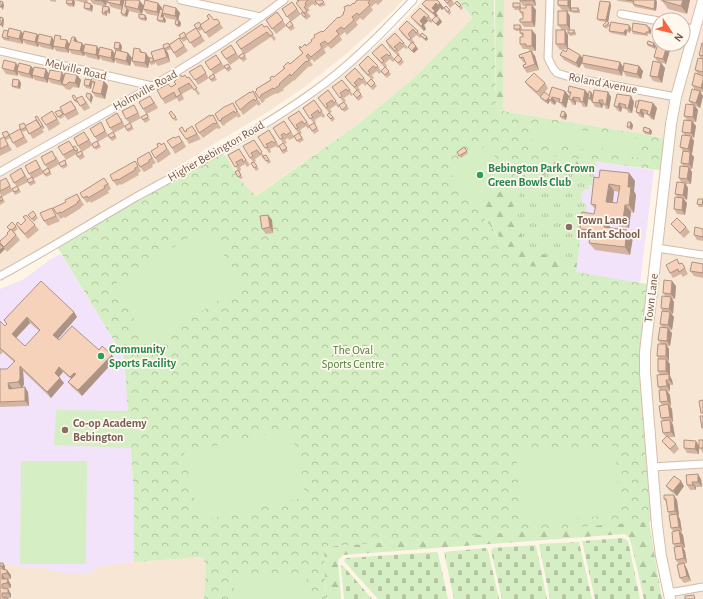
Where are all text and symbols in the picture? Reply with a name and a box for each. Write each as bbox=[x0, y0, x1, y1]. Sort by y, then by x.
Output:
north arrow bbox=[651, 12, 691, 52]
text: N bbox=[672, 31, 685, 44]
street label: Melville Road bbox=[44, 56, 108, 82]
street label: Holmville Road bbox=[111, 67, 179, 113]
street label: Roland Avenue bbox=[568, 70, 638, 96]
street label: Higher Bebington Road bbox=[166, 119, 266, 183]
place label: Bebington Park Crown Green Bowls Club bbox=[488, 162, 595, 188]
marker: Bebington Park Crown Green Bowls Club bbox=[475, 170, 485, 180]
place label: Town Lane Infant School bbox=[577, 214, 640, 240]
marker: Town Lane Infant School bbox=[564, 222, 574, 232]
street label: Town Lane bbox=[642, 273, 660, 323]
place label: Community Sports Facility bbox=[109, 343, 177, 370]
park label: The Oval Sports Centre bbox=[322, 344, 384, 370]
marker: Community Sports Facility bbox=[96, 351, 106, 361]
place label: Co-op Academy Bebington bbox=[73, 417, 147, 443]
marker: Co-op Academy Bebington bbox=[60, 425, 70, 435]

